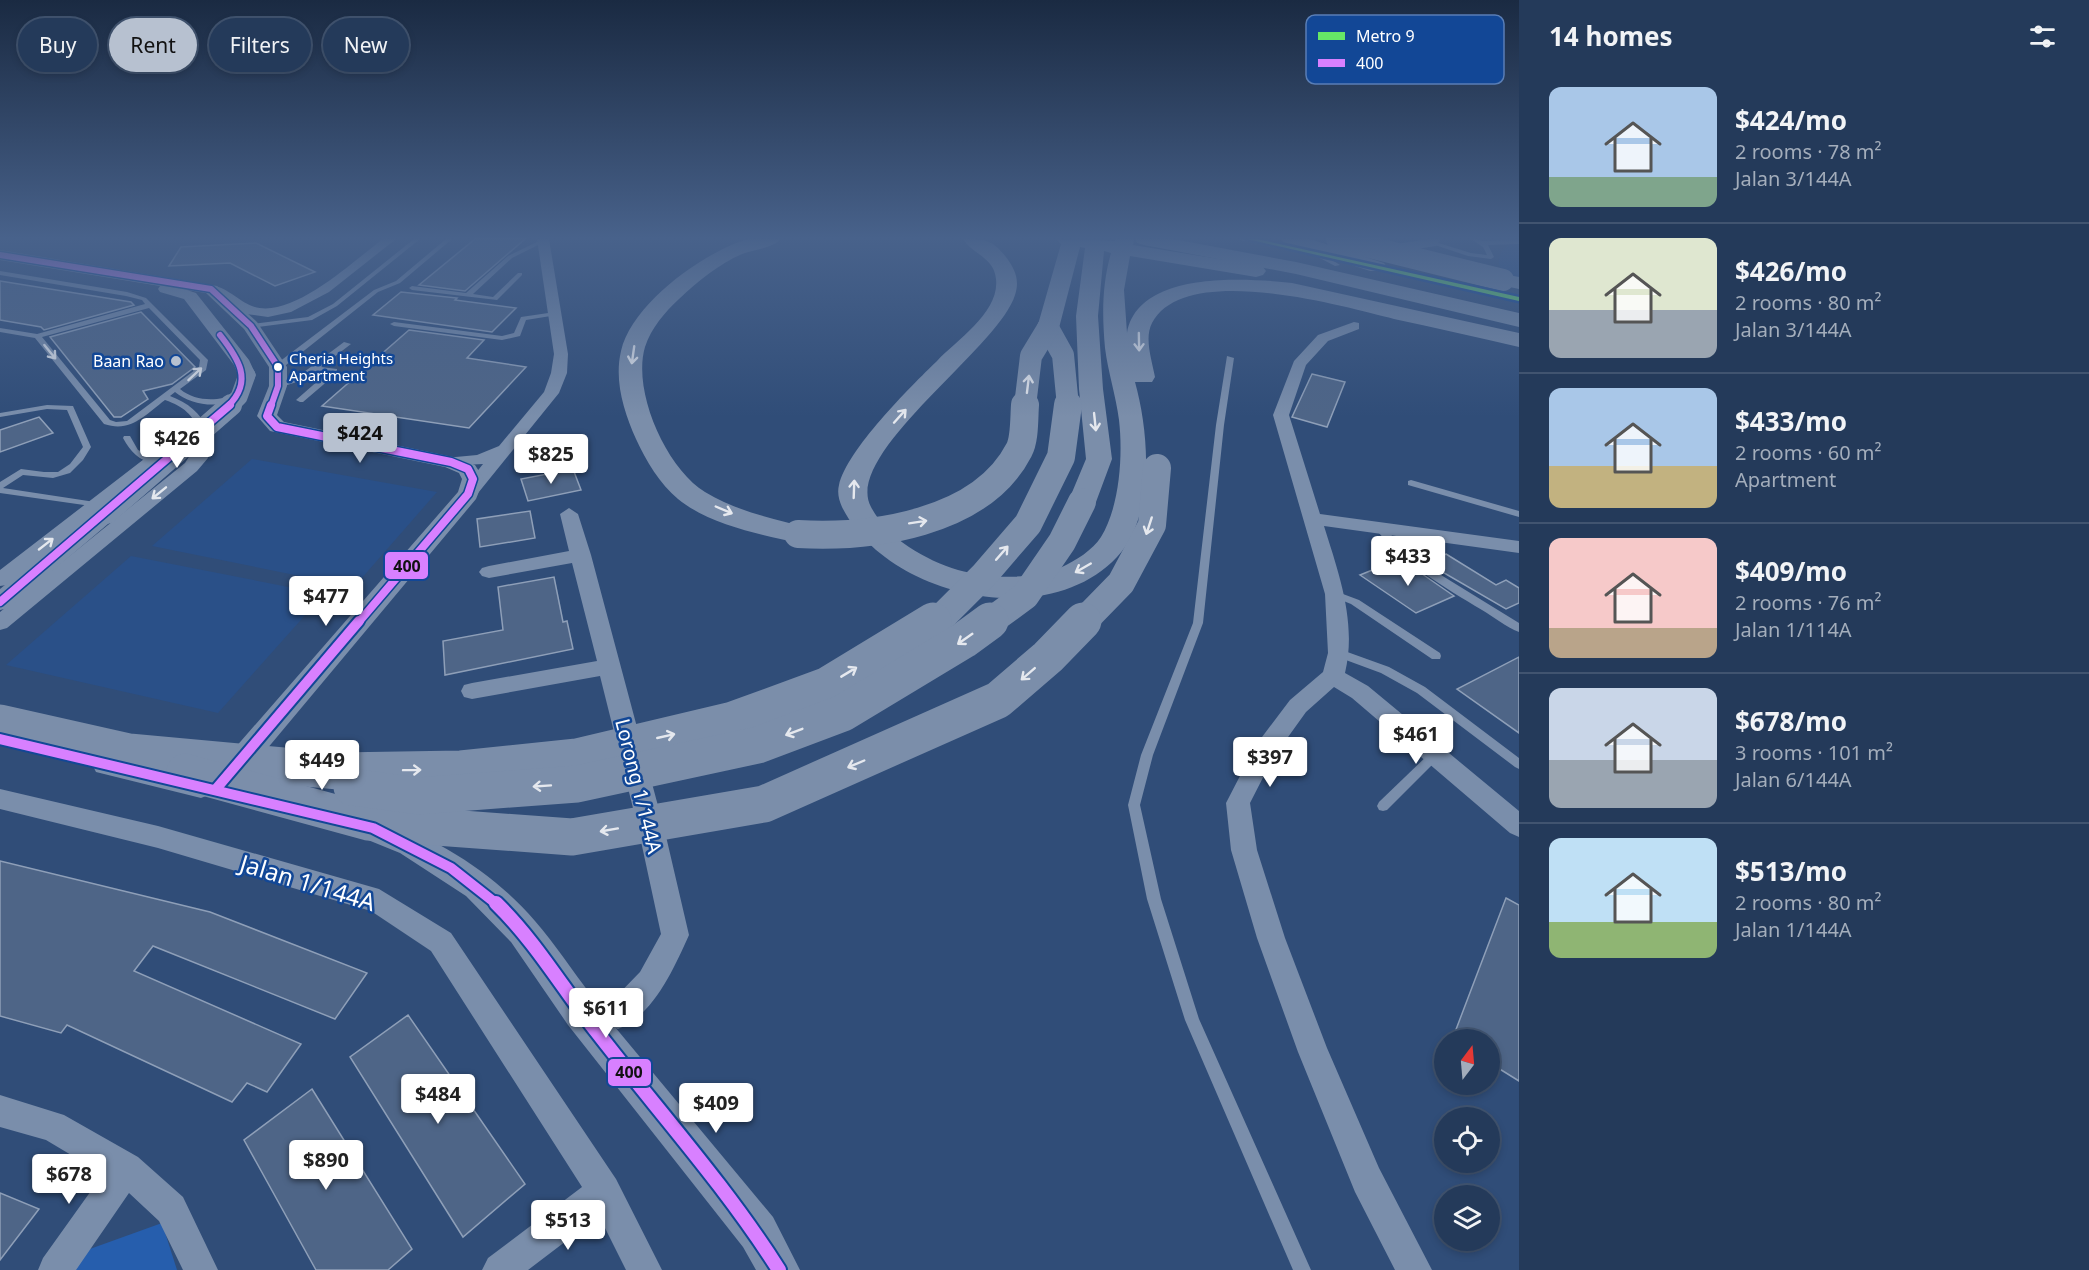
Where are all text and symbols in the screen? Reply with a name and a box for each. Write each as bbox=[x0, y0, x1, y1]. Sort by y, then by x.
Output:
legend bbox=[1306, 15, 1504, 84]
chip: Buy bbox=[18, 18, 97, 72]
chip: Rent bbox=[109, 18, 197, 72]
chip: Filters bbox=[209, 18, 311, 72]
chip: New bbox=[323, 18, 409, 72]
text: 14 homes bbox=[1549, 18, 1673, 54]
icon: filters bbox=[2026, 20, 2059, 53]
text: Metro 9 bbox=[1356, 25, 1415, 47]
text: 400 bbox=[1356, 52, 1383, 74]
text: $424/mo bbox=[1735, 102, 1847, 138]
icon: home bbox=[1597, 111, 1669, 183]
text: 2 rooms · 78 m² bbox=[1735, 138, 1882, 165]
text: Jalan 3/144A bbox=[1735, 165, 1852, 192]
text: $426/mo bbox=[1735, 253, 1847, 289]
icon: home bbox=[1597, 262, 1669, 334]
text: 2 rooms · 80 m² bbox=[1735, 289, 1882, 316]
text: Jalan 3/144A bbox=[1735, 316, 1852, 343]
one-way arrow bbox=[1134, 331, 1145, 351]
one-way arrow bbox=[43, 344, 56, 360]
one-way arrow bbox=[628, 345, 639, 365]
place label: Cheria Heights Apartment bbox=[289, 348, 393, 385]
place label: Baan Rao bbox=[93, 350, 164, 372]
marker: Baan Rao bbox=[169, 354, 183, 368]
marker: Cheria Heights Apartment bbox=[272, 361, 284, 373]
one-way arrow bbox=[188, 367, 203, 381]
one-way arrow bbox=[1023, 374, 1034, 394]
text: $433/mo bbox=[1735, 403, 1847, 439]
one-way arrow bbox=[893, 409, 907, 424]
one-way arrow bbox=[1089, 412, 1100, 431]
icon: home bbox=[1597, 412, 1669, 484]
pin: $424 bbox=[324, 413, 396, 464]
pin: $426 bbox=[141, 418, 213, 469]
text: $424 bbox=[337, 419, 383, 446]
text: $426 bbox=[154, 424, 200, 451]
pin: $825 bbox=[515, 434, 587, 485]
text: 2 rooms · 60 m² bbox=[1735, 439, 1882, 466]
text: $825 bbox=[528, 440, 574, 467]
text: Apartment bbox=[1735, 466, 1836, 493]
one-way arrow bbox=[848, 480, 860, 499]
one-way arrow bbox=[152, 486, 168, 499]
one-way arrow bbox=[715, 505, 733, 516]
one-way arrow bbox=[908, 516, 928, 527]
one-way arrow bbox=[1143, 516, 1154, 534]
pin: $433 bbox=[1372, 536, 1444, 587]
one-way arrow bbox=[38, 537, 54, 550]
text: $433 bbox=[1385, 542, 1431, 569]
one-way arrow bbox=[996, 545, 1009, 561]
line badge: 400 bbox=[384, 551, 429, 580]
text: $409/mo bbox=[1735, 553, 1847, 589]
text: 400 bbox=[393, 555, 421, 577]
one-way arrow bbox=[1075, 562, 1092, 574]
icon: home bbox=[1597, 562, 1669, 634]
pin: $477 bbox=[290, 576, 362, 627]
text: $477 bbox=[303, 582, 349, 609]
text: 2 rooms · 76 m² bbox=[1735, 589, 1882, 616]
text: Jalan 1/114A bbox=[1735, 616, 1852, 643]
one-way arrow bbox=[957, 633, 974, 645]
one-way arrow bbox=[840, 665, 857, 677]
one-way arrow bbox=[1021, 667, 1036, 681]
text: $678/mo bbox=[1735, 703, 1847, 739]
icon: home bbox=[1597, 712, 1669, 784]
pin: $461 bbox=[1380, 714, 1452, 765]
street label: Lorong 1/144A bbox=[609, 716, 669, 857]
text: $461 bbox=[1393, 720, 1439, 747]
one-way arrow bbox=[785, 727, 804, 738]
one-way arrow bbox=[657, 729, 676, 741]
pin: $397 bbox=[1234, 737, 1306, 788]
text: 3 rooms · 101 m² bbox=[1735, 739, 1893, 766]
pin: $449 bbox=[286, 740, 358, 791]
text: $397 bbox=[1247, 743, 1293, 770]
text: $449 bbox=[299, 746, 345, 773]
one-way arrow bbox=[848, 759, 866, 770]
one-way arrow bbox=[401, 764, 421, 776]
text: Jalan 6/144A bbox=[1735, 766, 1852, 793]
one-way arrow bbox=[533, 781, 553, 792]
one-way arrow bbox=[599, 825, 619, 836]
street label: Jalan 1/144A bbox=[234, 845, 380, 918]
text: $513/mo bbox=[1735, 853, 1847, 889]
icon: home bbox=[1597, 862, 1669, 934]
text: 2 rooms · 80 m² bbox=[1735, 889, 1882, 916]
text: Jalan 1/144A bbox=[1735, 916, 1852, 943]
pin: $611 bbox=[570, 988, 642, 1039]
text: $611 bbox=[583, 994, 629, 1021]
north arrow bbox=[1434, 1029, 1500, 1095]
map controls bbox=[1434, 1029, 1500, 1251]
line badge: 400 bbox=[607, 1058, 652, 1087]
text: 400 bbox=[615, 1061, 643, 1083]
pin: $484 bbox=[402, 1074, 474, 1125]
text: $484 bbox=[415, 1080, 461, 1107]
pin: $409 bbox=[680, 1083, 752, 1134]
text: $409 bbox=[693, 1089, 739, 1116]
button: locate bbox=[1434, 1107, 1500, 1173]
pin: $890 bbox=[290, 1140, 362, 1191]
text: $890 bbox=[303, 1146, 349, 1173]
pin: $678 bbox=[33, 1154, 105, 1205]
text: $678 bbox=[46, 1160, 92, 1187]
button: layers bbox=[1434, 1185, 1500, 1251]
pin: $513 bbox=[532, 1200, 604, 1251]
text: $513 bbox=[545, 1206, 591, 1233]

